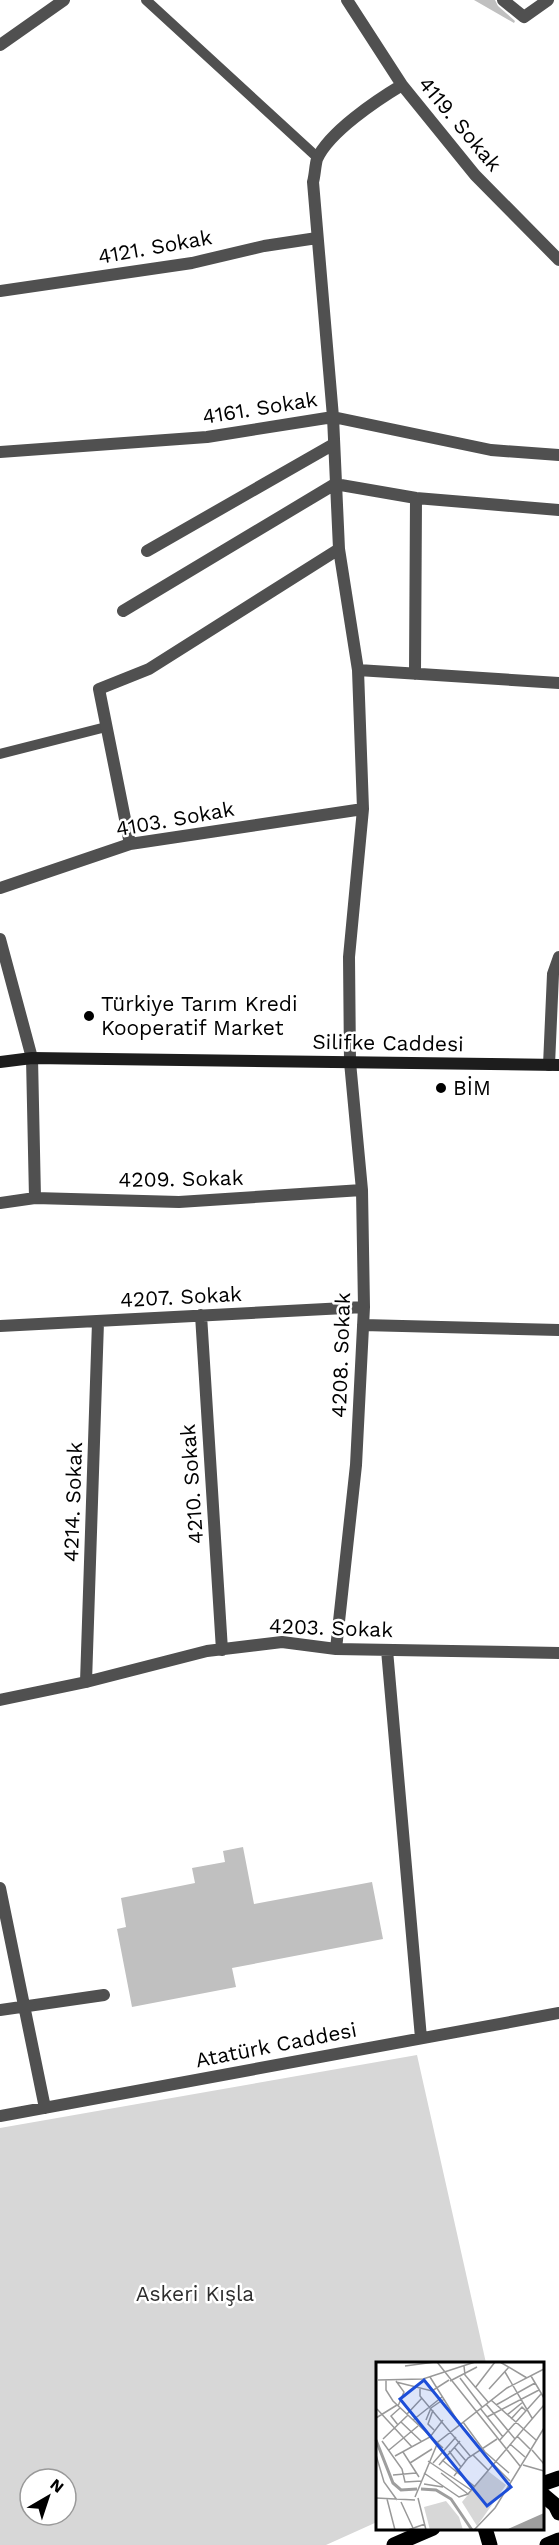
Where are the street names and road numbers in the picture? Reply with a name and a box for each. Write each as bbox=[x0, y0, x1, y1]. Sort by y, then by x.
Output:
street label: 4119. Sokak bbox=[414, 71, 507, 176]
street label: 4121. Sokak bbox=[96, 224, 214, 269]
street label: 4161. Sokak bbox=[201, 386, 319, 429]
street label: 4103. Sokak bbox=[114, 796, 236, 841]
street label: Silifke Caddesi bbox=[312, 1029, 464, 1056]
street label: 4209. Sokak bbox=[118, 1165, 244, 1192]
street label: 4207. Sokak bbox=[120, 1281, 243, 1312]
street label: 4208. Sokak bbox=[326, 1292, 355, 1418]
street label: 4210. Sokak bbox=[175, 1423, 208, 1545]
street label: 4214. Sokak bbox=[58, 1441, 87, 1562]
street label: 4203. Sokak bbox=[268, 1613, 394, 1642]
street label: Atatürk Caddesi bbox=[193, 2017, 359, 2072]

